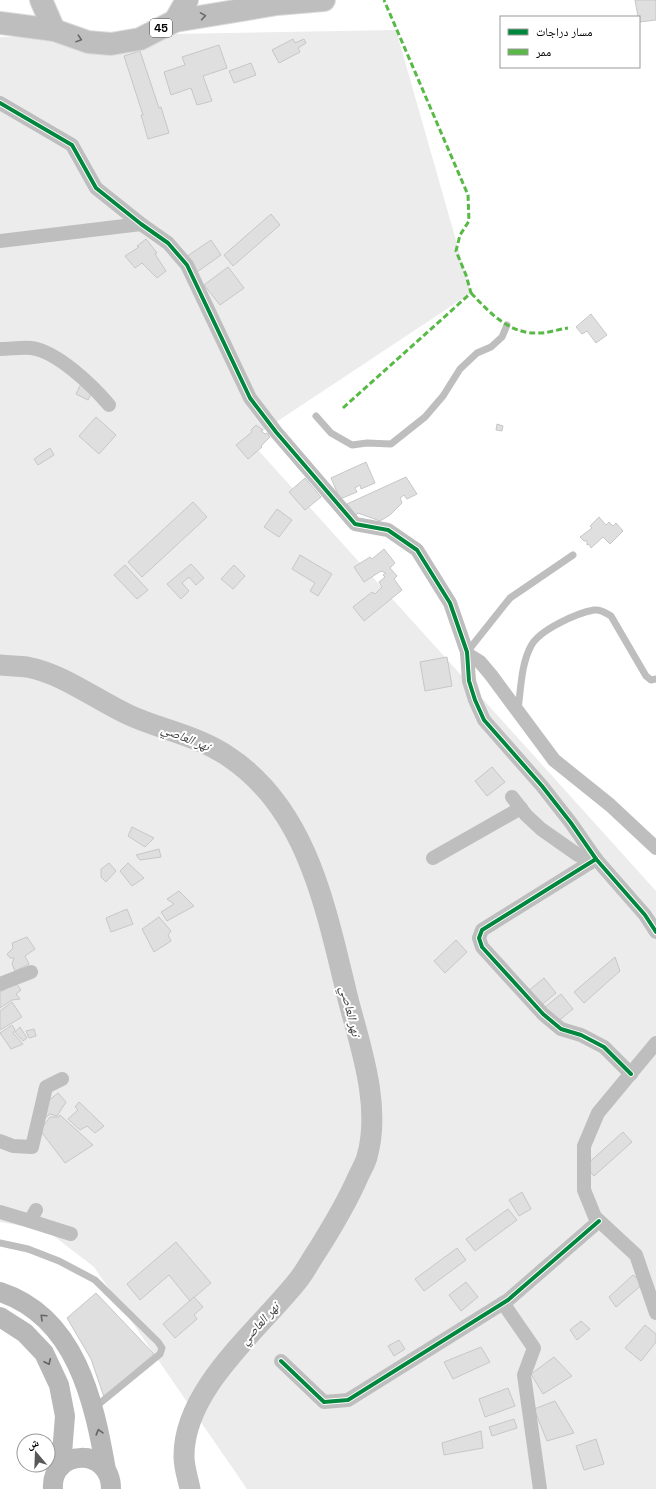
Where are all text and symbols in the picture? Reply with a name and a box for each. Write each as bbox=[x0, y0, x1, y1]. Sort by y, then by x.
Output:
one-way arrow bbox=[200, 12, 206, 21]
legend bbox=[500, 16, 640, 68]
road number: 45 bbox=[150, 19, 172, 37]
text: مسار دراجات bbox=[536, 24, 593, 40]
one-way arrow bbox=[75, 34, 82, 42]
text: ممر bbox=[535, 44, 551, 60]
water label: نهر العاصي bbox=[158, 720, 215, 758]
water label: نهر العاصي bbox=[334, 984, 365, 1041]
water label: نهر العاصي bbox=[236, 1297, 286, 1349]
one-way arrow bbox=[40, 1314, 48, 1322]
one-way arrow bbox=[43, 1357, 51, 1365]
one-way arrow bbox=[95, 1429, 103, 1435]
north arrow bbox=[16, 1433, 56, 1473]
text: ش bbox=[25, 1435, 41, 1453]

